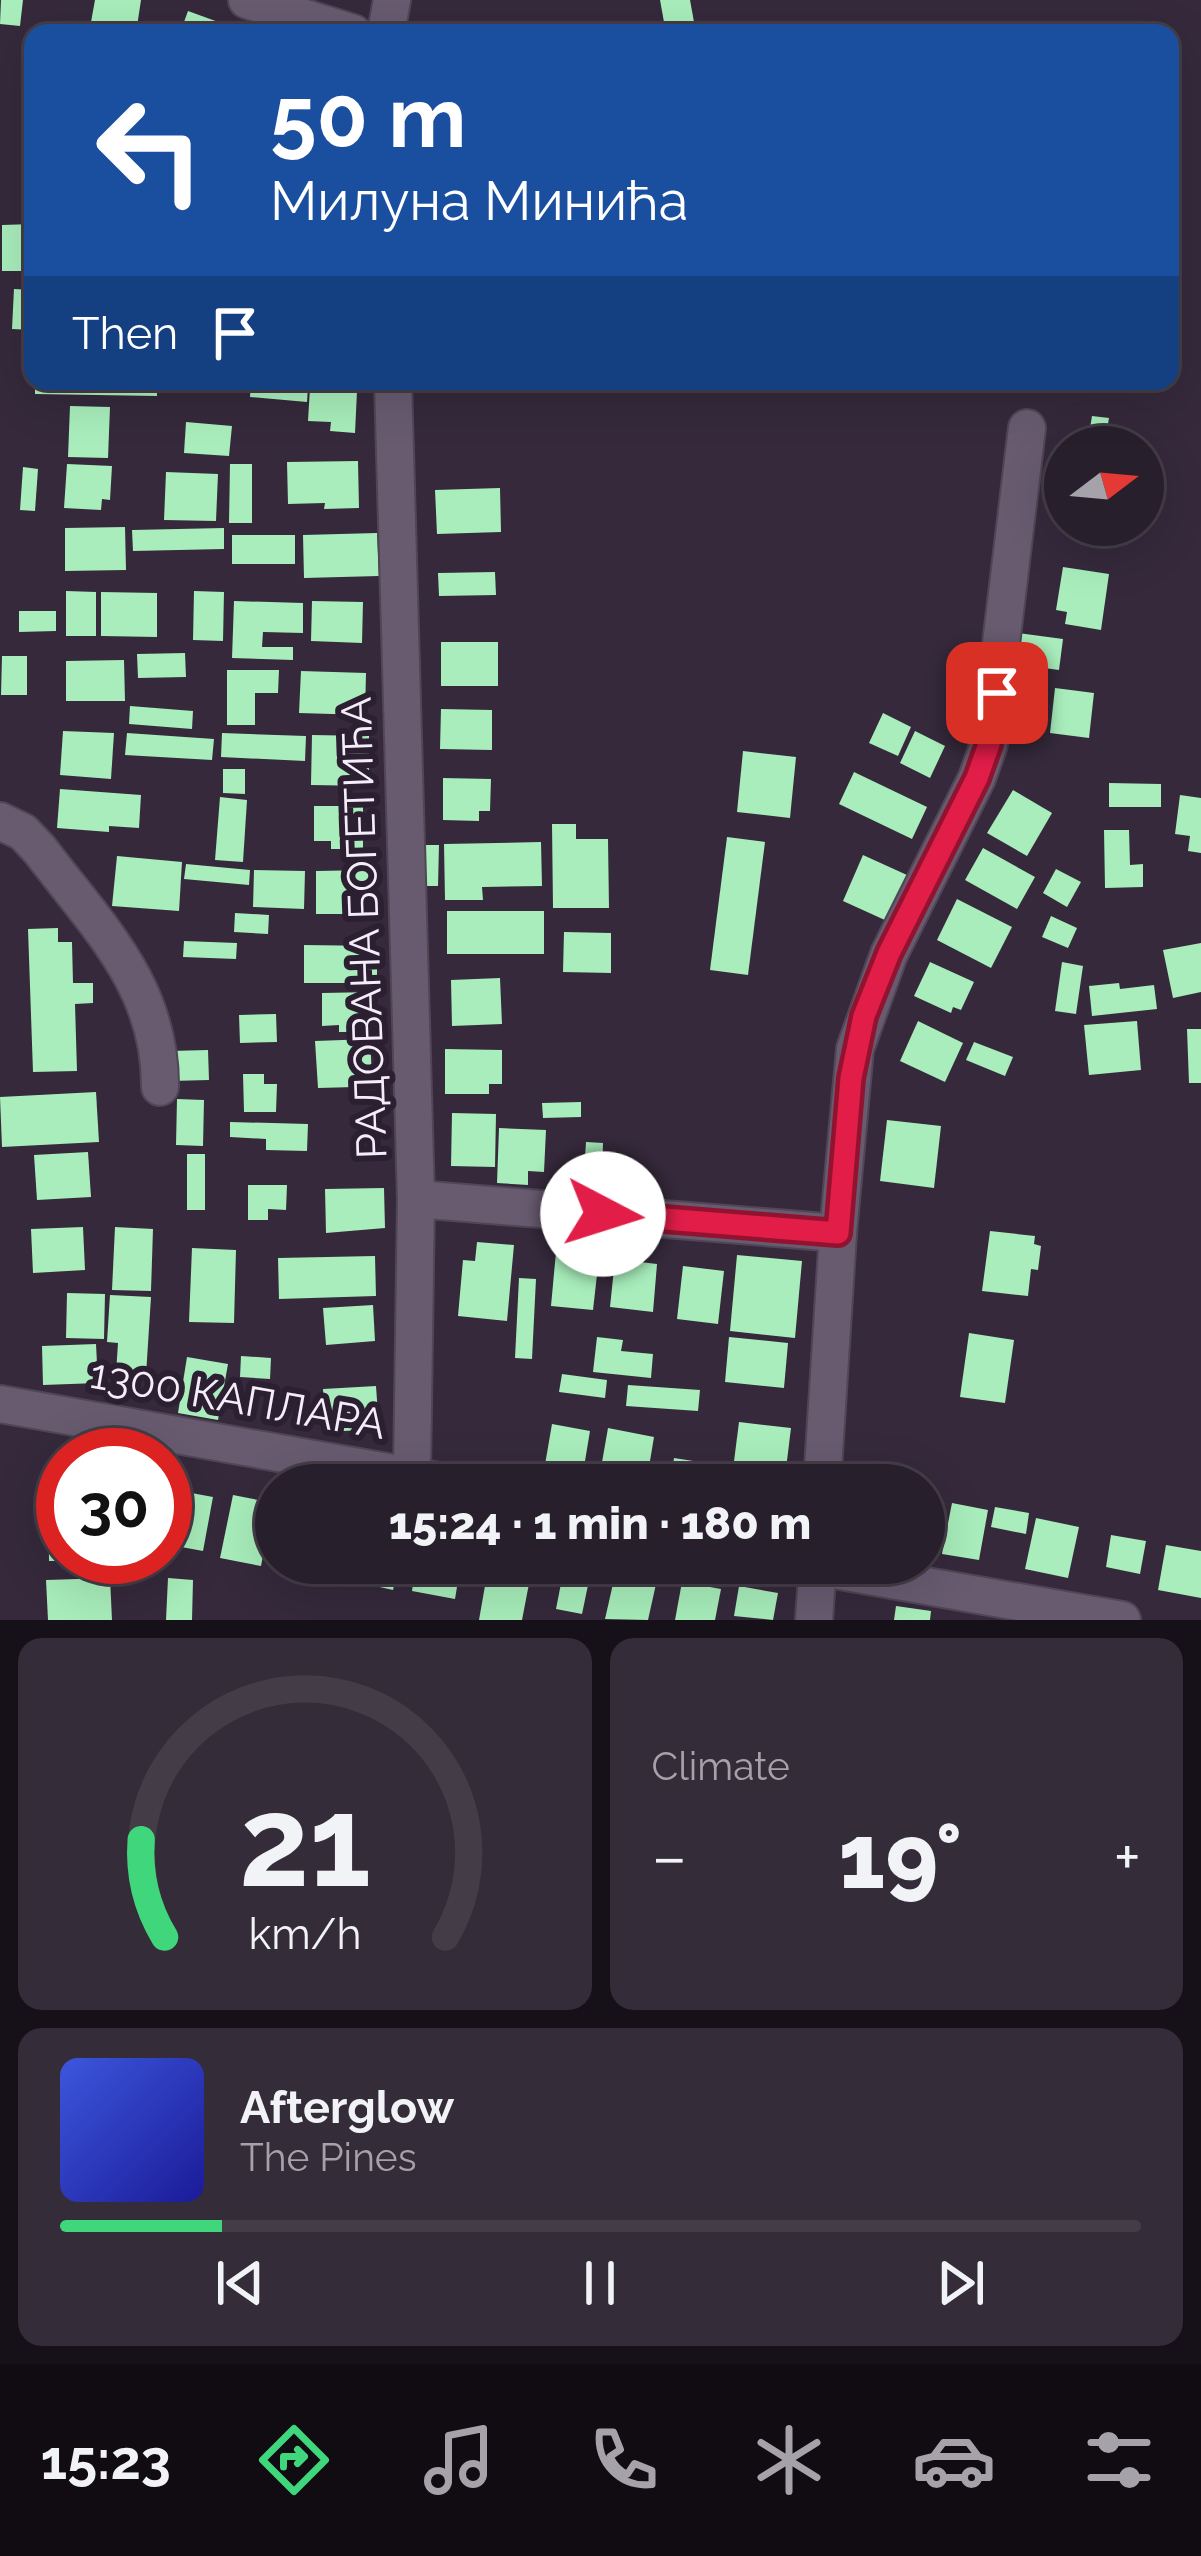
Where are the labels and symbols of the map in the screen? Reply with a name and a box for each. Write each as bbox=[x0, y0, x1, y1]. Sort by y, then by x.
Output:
north arrow bbox=[1044, 426, 1164, 546]
pin bbox=[946, 642, 1048, 744]
street label: РАДОВАНА БОГЕТИЋА bbox=[331, 696, 397, 1160]
position arrow bbox=[540, 1151, 666, 1277]
street label: 1300 КАПЛАРА bbox=[87, 1349, 389, 1449]
speed limit sign: 30 bbox=[36, 1428, 192, 1584]

